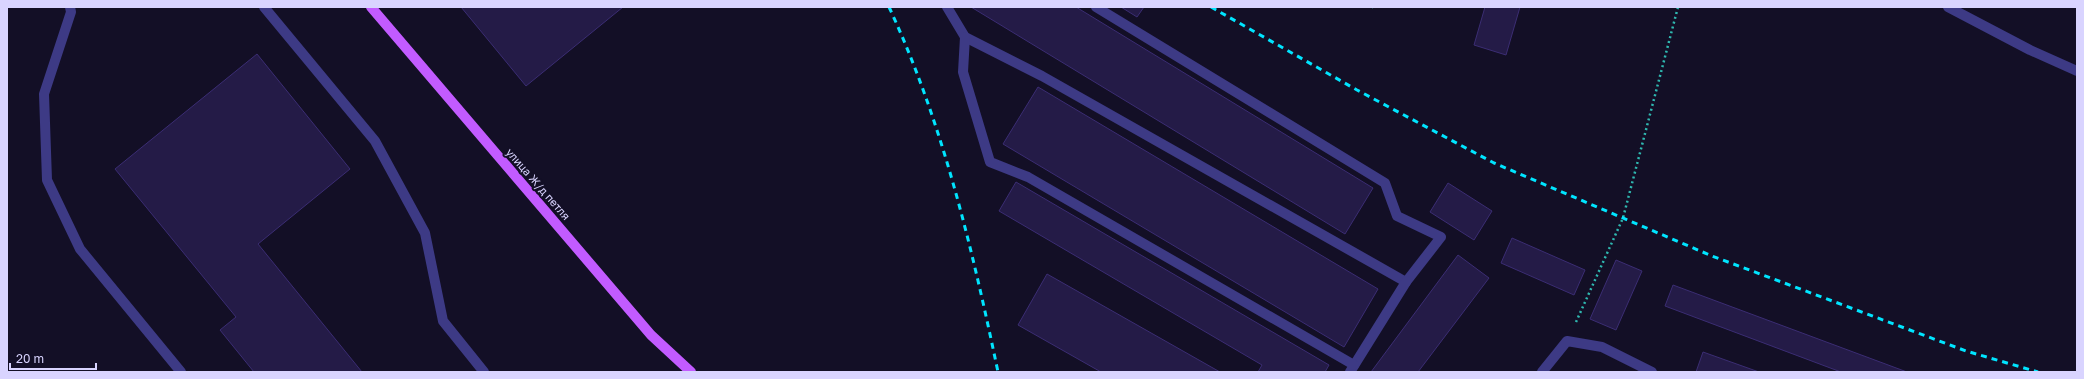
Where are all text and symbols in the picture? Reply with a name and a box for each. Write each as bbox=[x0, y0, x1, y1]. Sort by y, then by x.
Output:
street label: улица Ж/д петля bbox=[504, 145, 573, 222]
scale bar bbox=[10, 345, 96, 371]
text: 20 m bbox=[16, 351, 44, 366]

